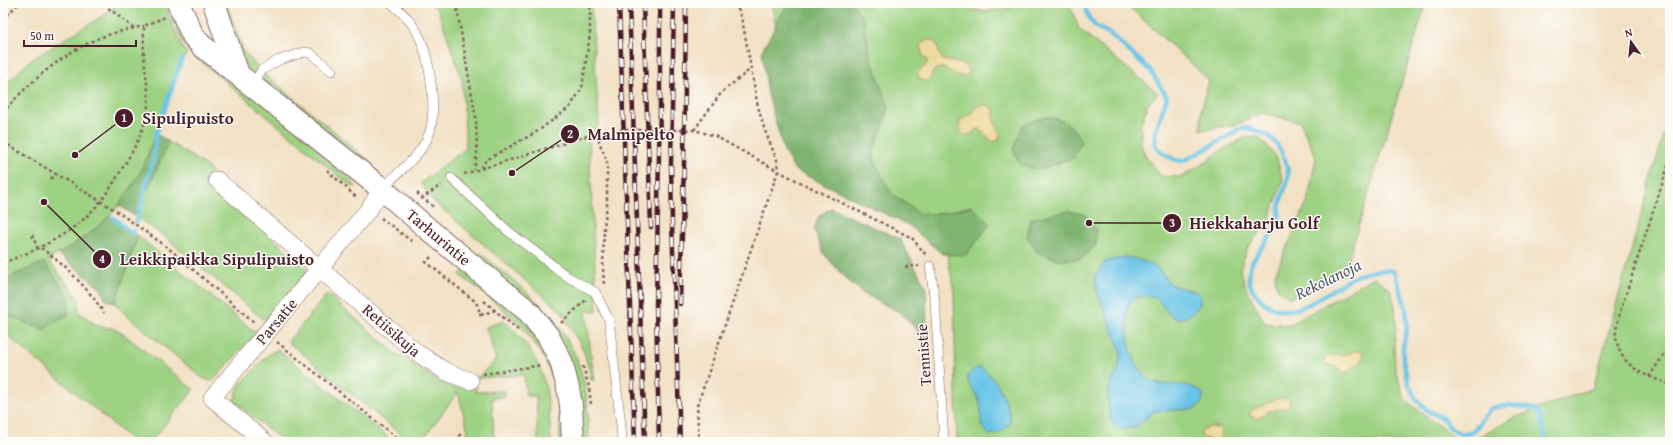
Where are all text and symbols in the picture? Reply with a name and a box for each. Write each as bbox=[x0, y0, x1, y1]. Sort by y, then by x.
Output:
scale bar bbox=[24, 22, 136, 48]
north arrow bbox=[1611, 22, 1651, 62]
text: N bbox=[1623, 23, 1635, 41]
text: 50 m bbox=[30, 27, 54, 44]
callout: Sipulipuisto bbox=[114, 104, 242, 133]
text: Sipulipuisto bbox=[142, 105, 234, 130]
text: 1 bbox=[121, 109, 127, 126]
callout: Malmipelto bbox=[560, 119, 683, 148]
text: Malmipelto bbox=[587, 121, 675, 146]
text: 2 bbox=[567, 125, 573, 142]
street label: Tarhurintie bbox=[401, 203, 477, 271]
callout: Hiekkaharju Golf bbox=[1162, 209, 1327, 238]
text: Hiekkaharju Golf bbox=[1189, 210, 1321, 235]
text: 3 bbox=[1169, 214, 1175, 231]
callout: Leikkipaikka Sipulipuisto bbox=[92, 244, 322, 273]
text: Leikkipaikka Sipulipuisto bbox=[120, 246, 314, 271]
text: 4 bbox=[99, 250, 105, 267]
water label: Rekolanoja bbox=[1289, 252, 1365, 306]
street label: Parsatie bbox=[249, 292, 303, 350]
street label: Retiisikuja bbox=[357, 298, 427, 363]
street label: Tennistie bbox=[909, 323, 937, 387]

